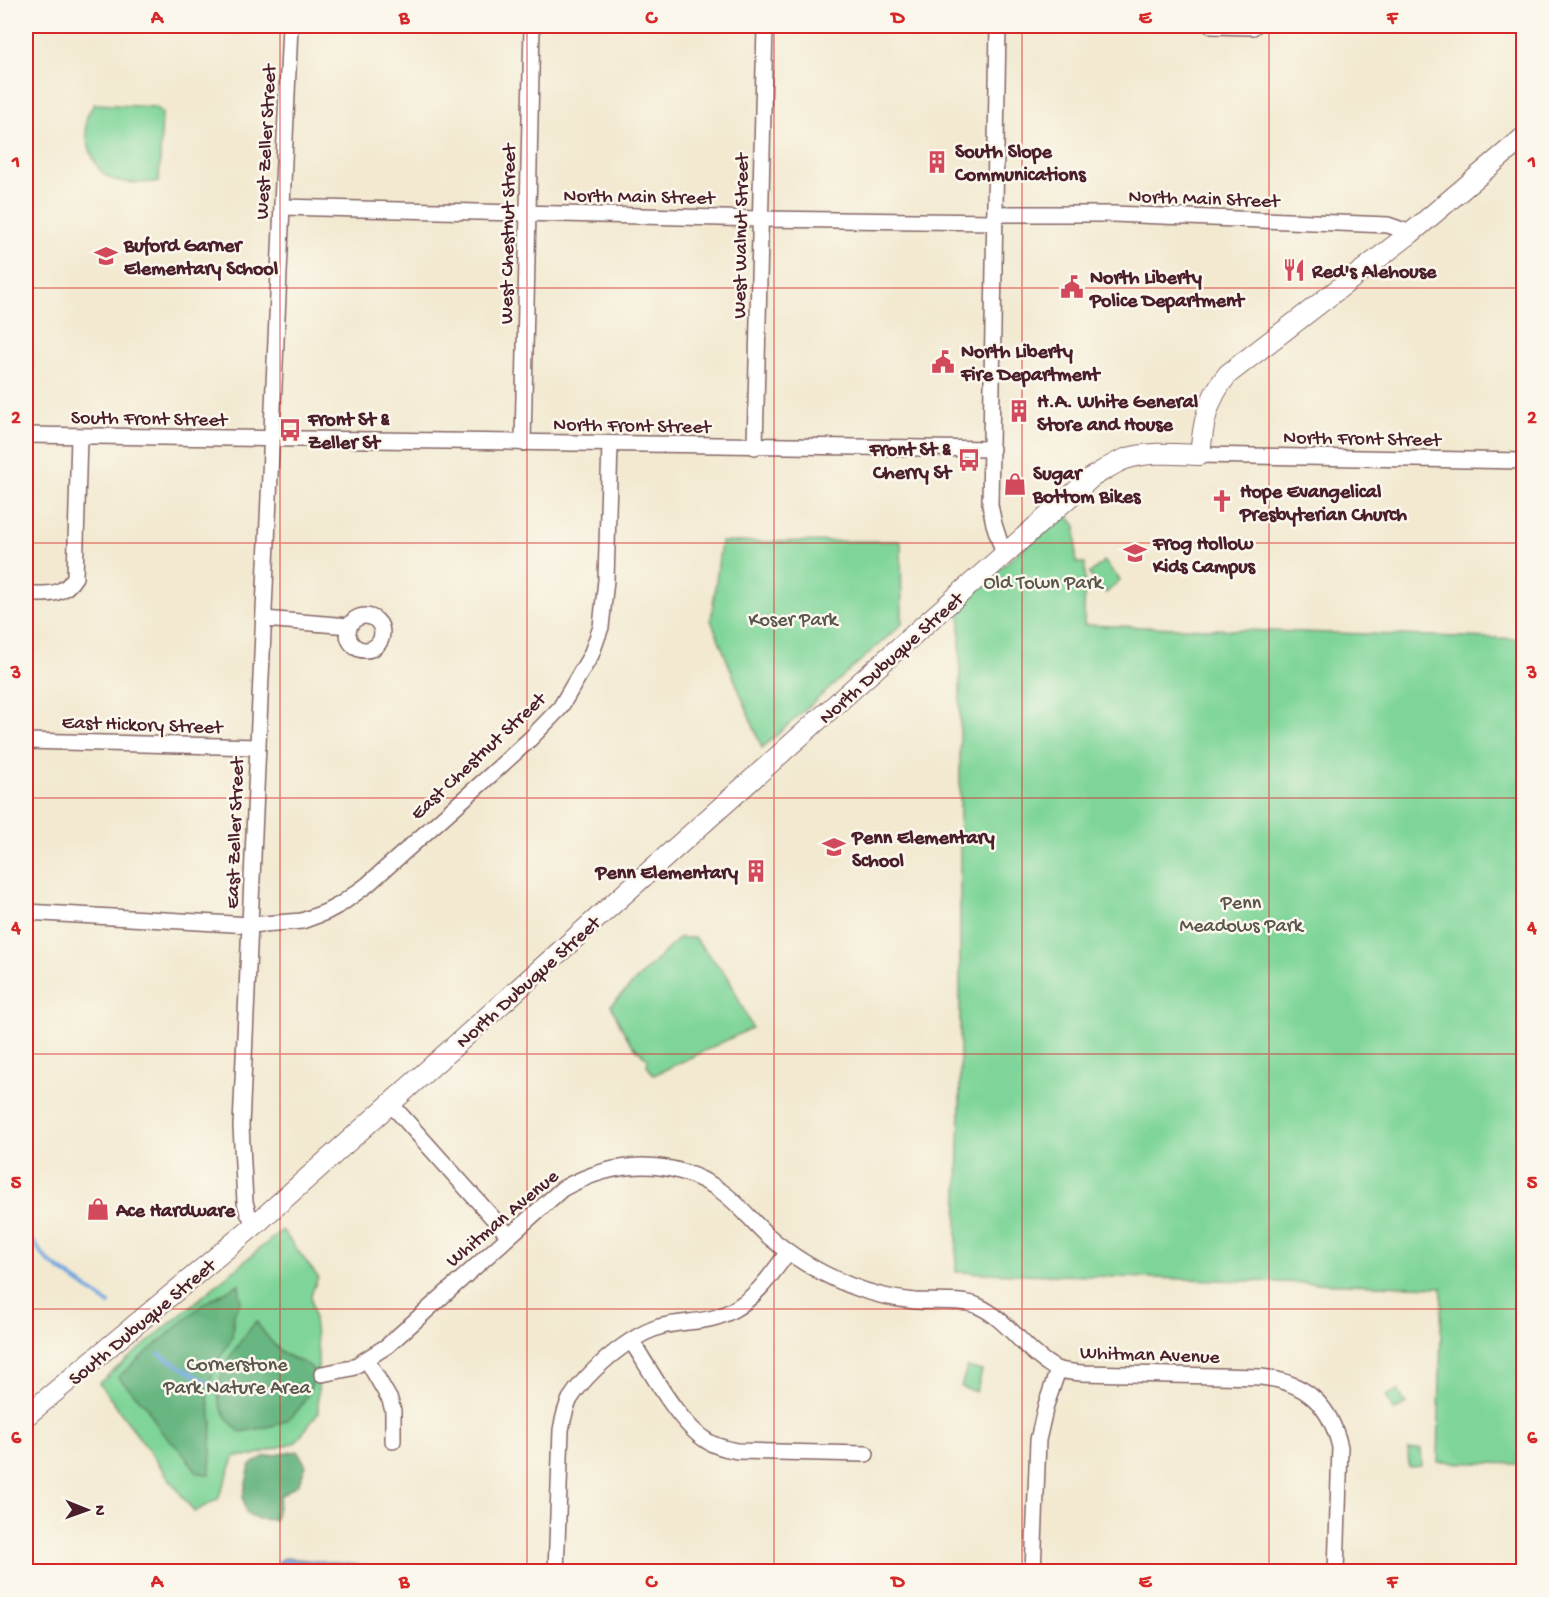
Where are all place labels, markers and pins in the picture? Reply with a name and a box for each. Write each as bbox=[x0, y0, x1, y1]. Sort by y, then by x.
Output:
place label: South Slope Communications bbox=[954, 142, 1087, 188]
building icon: South Slope Communications bbox=[924, 149, 950, 175]
place label: Buford Garner Elementary School bbox=[123, 236, 279, 282]
school or university icon: Buford Garner Elementary School bbox=[93, 243, 119, 269]
restaurant icon: Red's Alehouse bbox=[1281, 257, 1307, 283]
place label: Red's Alehouse bbox=[1311, 262, 1437, 285]
place label: North Liberty Police Department bbox=[1089, 268, 1246, 314]
public building icon: North Liberty Police Department bbox=[1059, 274, 1085, 300]
place label: North Liberty Fire Department bbox=[960, 342, 1101, 388]
public building icon: North Liberty Fire Department bbox=[930, 349, 956, 375]
place label: H.A. White General Store and House bbox=[1037, 392, 1199, 438]
building icon: H.A. White General Store and House bbox=[1006, 398, 1032, 424]
place label: Front St & Zeller St bbox=[307, 410, 390, 456]
bus stop icon: Front St & Zeller St bbox=[277, 417, 303, 443]
place label: Front St & Cherry St bbox=[868, 440, 953, 486]
bus stop icon: Front St & Cherry St bbox=[956, 447, 982, 473]
place label: Sugar Bottom Bikes bbox=[1032, 464, 1142, 510]
shop icon: Sugar Bottom Bikes bbox=[1002, 471, 1028, 497]
place label: Hope Evangelical Presbyterian Church bbox=[1239, 482, 1407, 528]
church icon: Hope Evangelical Presbyterian Church bbox=[1209, 488, 1235, 514]
place label: Frog Hollow Kids Campus bbox=[1152, 534, 1257, 580]
school or university icon: Frog Hollow Kids Campus bbox=[1122, 540, 1148, 566]
place label: Penn Elementary School bbox=[851, 828, 995, 874]
school or university icon: Penn Elementary School bbox=[821, 834, 847, 860]
building icon: Penn Elementary bbox=[743, 858, 769, 884]
place label: Penn Elementary bbox=[595, 863, 738, 886]
shop icon: Ace Hardware bbox=[85, 1196, 111, 1222]
place label: Ace Hardware bbox=[115, 1201, 236, 1224]

